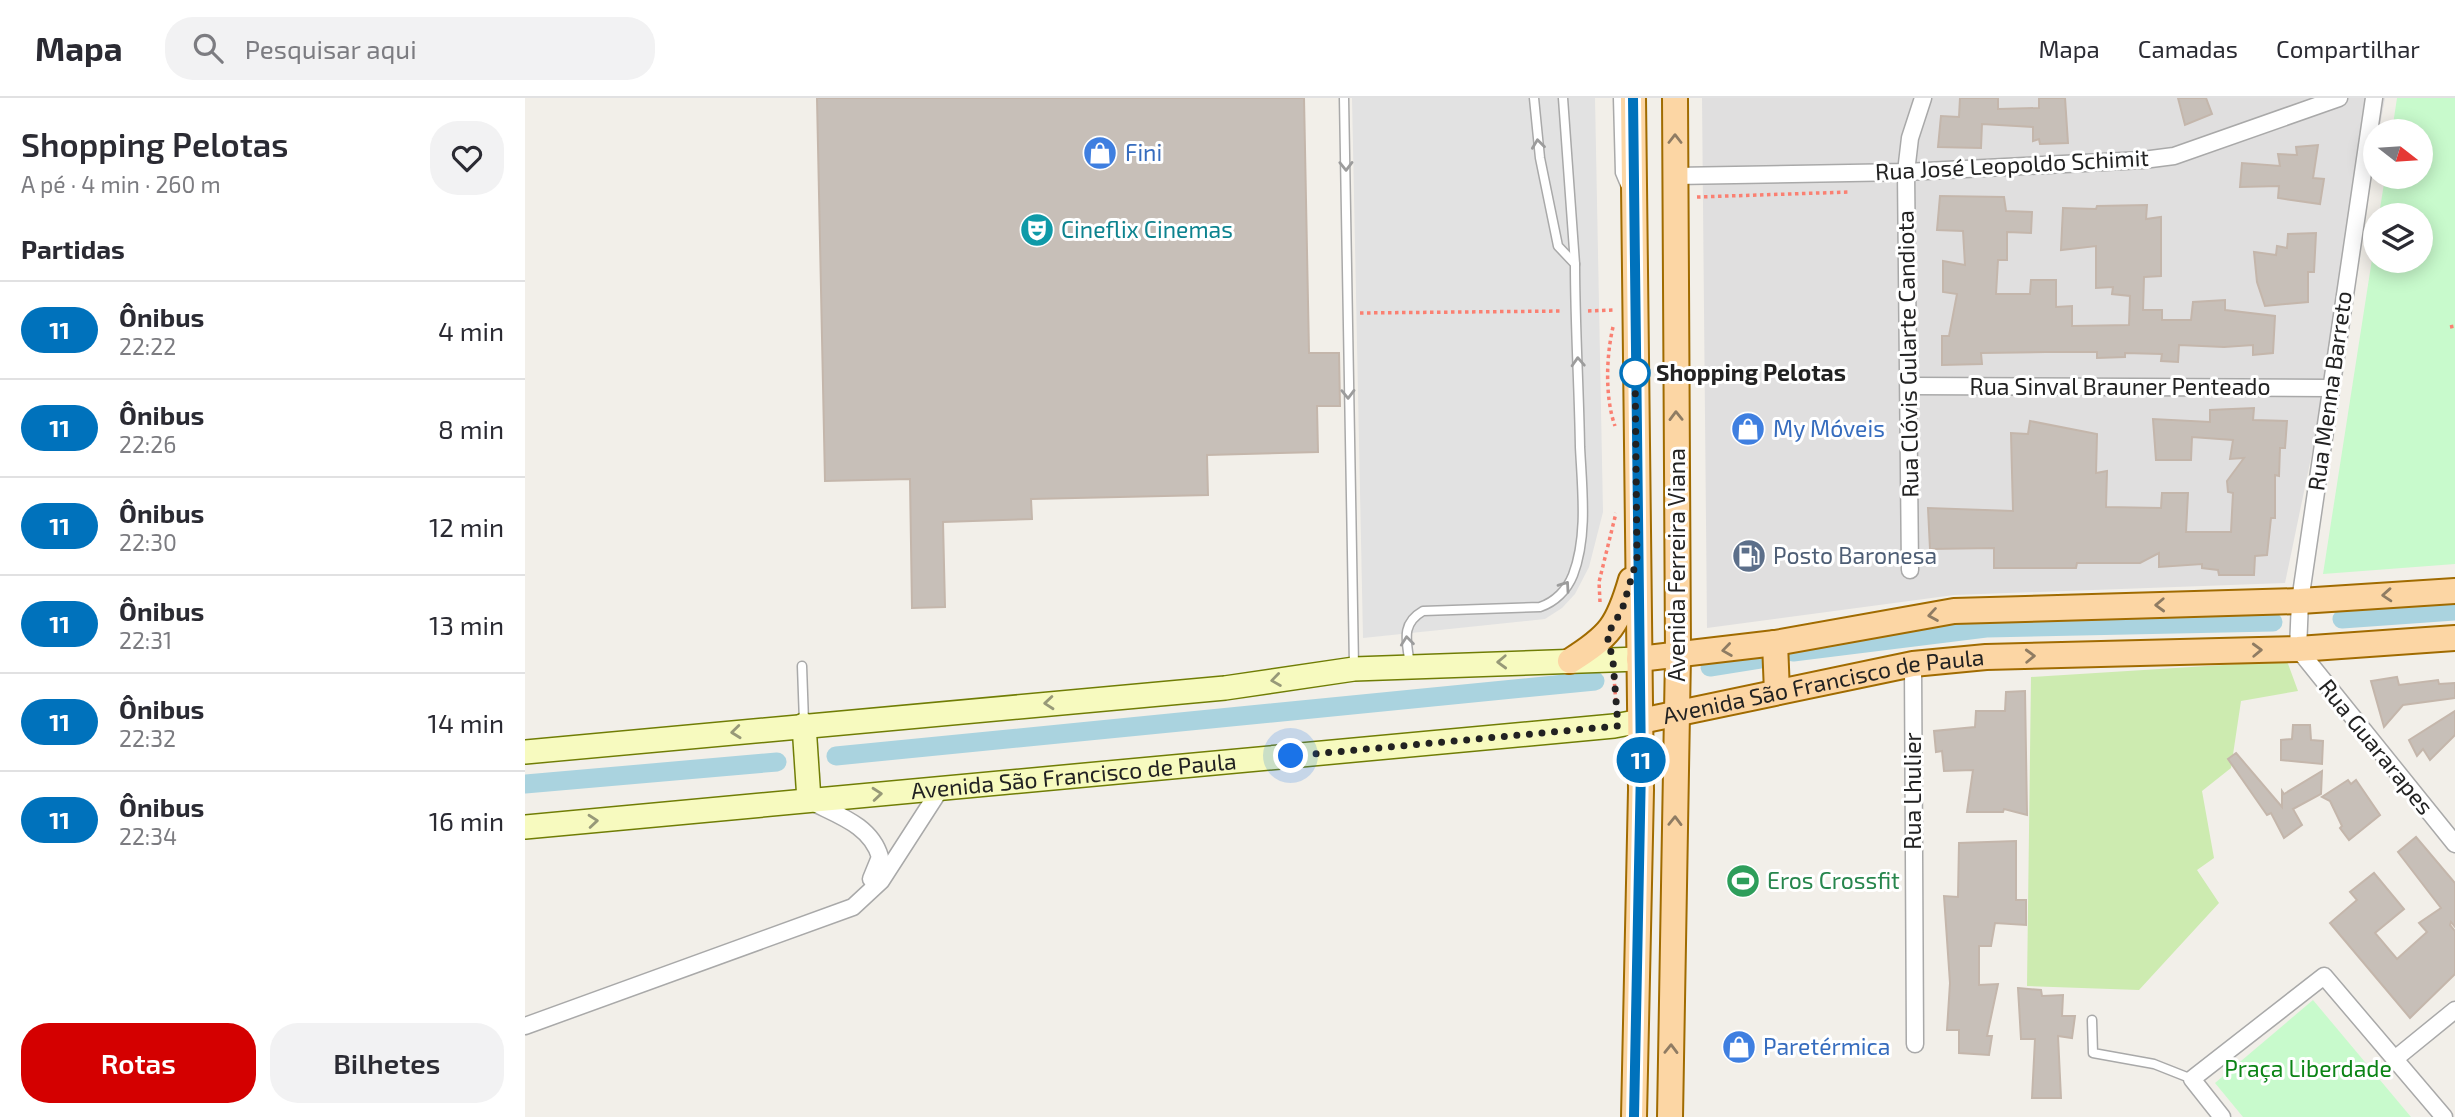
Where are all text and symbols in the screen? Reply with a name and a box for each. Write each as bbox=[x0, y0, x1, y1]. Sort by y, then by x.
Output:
search box bbox=[165, 17, 655, 80]
text: Mapa bbox=[35, 28, 123, 68]
icon: search bbox=[189, 29, 227, 67]
text: Pesquisar aqui bbox=[245, 33, 417, 64]
text: Mapa bbox=[2038, 34, 2100, 63]
text: Camadas bbox=[2138, 34, 2238, 63]
text: Compartilhar bbox=[2276, 34, 2420, 63]
north arrow bbox=[2363, 119, 2433, 189]
map controls bbox=[2363, 119, 2433, 273]
button: heart bbox=[430, 121, 504, 195]
text: Shopping Pelotas bbox=[21, 124, 288, 164]
one-way arrow bbox=[1667, 133, 1683, 144]
shop icon: Fini bbox=[1081, 134, 1119, 172]
place label: Fini bbox=[1125, 138, 1162, 166]
one-way arrow bbox=[1530, 138, 1545, 150]
street label: Rua José Leopoldo Schimit bbox=[1874, 143, 2150, 185]
one-way arrow bbox=[1338, 161, 1353, 172]
text: A pé · 4 min · 260 m bbox=[21, 170, 221, 198]
button: layers bbox=[2363, 203, 2433, 273]
street label: Rua Clóvis Gularte Candiota bbox=[1890, 210, 1924, 498]
theatre icon: Cineflix Cinemas bbox=[1018, 211, 1056, 249]
place label: Cineflix Cinemas bbox=[1061, 215, 1233, 243]
text: Partidas bbox=[21, 233, 125, 264]
street label: Rua Menna Barreto bbox=[2301, 289, 2357, 492]
text: Ônibus bbox=[119, 301, 204, 332]
text: 11 bbox=[49, 315, 70, 344]
text: 4 min bbox=[438, 315, 504, 346]
text: 22:22 bbox=[119, 332, 176, 360]
one-way arrow bbox=[1570, 357, 1585, 368]
marker: Shopping Pelotas bbox=[1620, 358, 1650, 388]
place label: Shopping Pelotas bbox=[1656, 358, 1846, 386]
street label: Rua Sinval Brauner Penteado bbox=[1969, 372, 2271, 400]
one-way arrow bbox=[1340, 389, 1356, 399]
text: Ônibus bbox=[119, 399, 204, 430]
one-way arrow bbox=[1668, 410, 1684, 420]
shop icon: My Móveis bbox=[1729, 410, 1767, 448]
text: 11 bbox=[49, 413, 70, 442]
text: 8 min bbox=[438, 413, 504, 444]
place label: My Móveis bbox=[1773, 414, 1885, 442]
text: 22:26 bbox=[119, 430, 176, 458]
street label: Avenida Ferreira Viana bbox=[1662, 448, 1690, 682]
text: Ônibus bbox=[119, 497, 204, 528]
text: 11 bbox=[49, 511, 70, 540]
text: 12 min bbox=[429, 511, 504, 542]
text: 22:30 bbox=[119, 528, 177, 556]
fuel station icon: Posto Baronesa bbox=[1730, 537, 1768, 575]
place label: Posto Baronesa bbox=[1773, 541, 1937, 569]
one-way arrow bbox=[1557, 581, 1569, 594]
one-way arrow bbox=[2381, 587, 2392, 602]
text: Ônibus bbox=[119, 595, 204, 626]
one-way arrow bbox=[2154, 597, 2164, 613]
one-way arrow bbox=[1927, 607, 1938, 622]
text: 11 bbox=[49, 609, 70, 638]
text: 13 min bbox=[429, 609, 504, 640]
text: 22:31 bbox=[119, 626, 172, 654]
one-way arrow bbox=[1400, 636, 1415, 647]
street label: Avenida São Francisco de Paula bbox=[1660, 642, 1985, 729]
one-way arrow bbox=[1721, 642, 1733, 657]
one-way arrow bbox=[2252, 643, 2263, 658]
one-way arrow bbox=[2024, 649, 2035, 664]
one-way arrow bbox=[1496, 654, 1507, 669]
one-way arrow bbox=[1270, 673, 1282, 688]
street label: Rua Guararapes bbox=[2314, 673, 2440, 820]
text: Ônibus bbox=[119, 693, 204, 724]
one-way arrow bbox=[1044, 695, 1055, 710]
text: 11 bbox=[49, 707, 70, 736]
text: 14 min bbox=[428, 707, 504, 738]
text: 22:32 bbox=[119, 724, 176, 752]
one-way arrow bbox=[730, 724, 742, 739]
street label: Rua Lhulier bbox=[1898, 732, 1926, 850]
line badge: 11 bbox=[1609, 737, 1673, 783]
your location bbox=[1273, 738, 1308, 773]
text: 11 bbox=[1631, 745, 1651, 774]
street label: Avenida São Francisco de Paula bbox=[910, 746, 1238, 804]
one-way arrow bbox=[871, 787, 882, 802]
text: Ônibus bbox=[119, 791, 204, 822]
text: 11 bbox=[49, 805, 70, 834]
text: 16 min bbox=[429, 805, 504, 836]
one-way arrow bbox=[588, 814, 599, 829]
one-way arrow bbox=[1668, 816, 1683, 827]
text: 22:34 bbox=[119, 822, 177, 850]
sports icon: Eros Crossfit bbox=[1724, 862, 1762, 900]
place label: Eros Crossfit bbox=[1767, 866, 1900, 894]
button: Rotas bbox=[21, 1023, 256, 1103]
button: Bilhetes bbox=[270, 1023, 504, 1103]
shop icon: Paretérmica bbox=[1720, 1028, 1758, 1066]
place label: Paretérmica bbox=[1763, 1032, 1890, 1060]
one-way arrow bbox=[1664, 1043, 1679, 1054]
park label: Praça Liberdade bbox=[2224, 1054, 2392, 1083]

